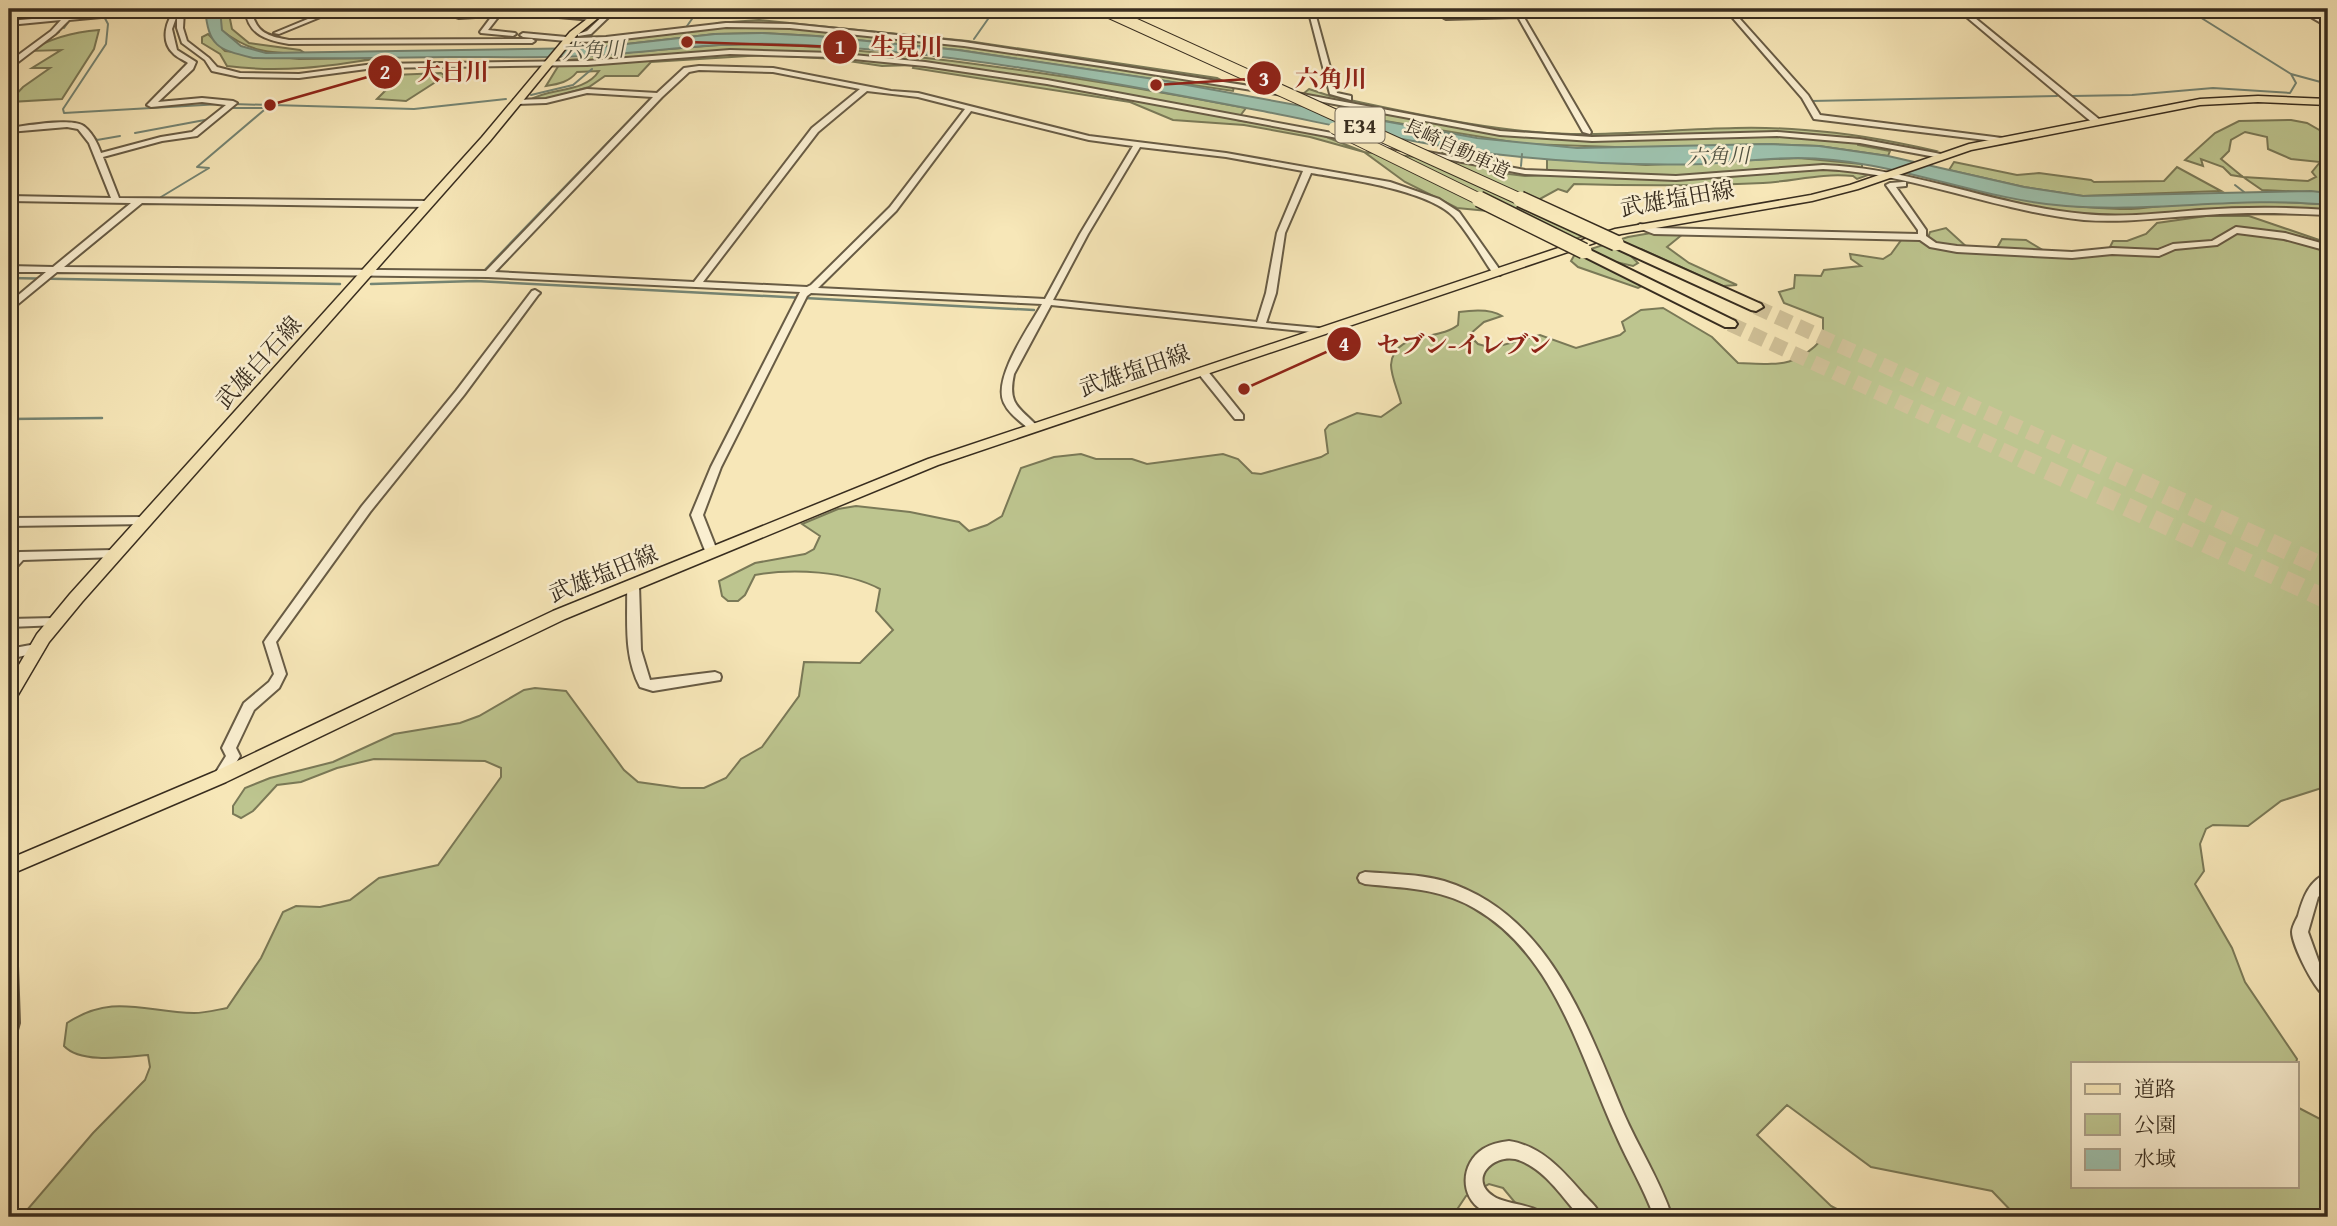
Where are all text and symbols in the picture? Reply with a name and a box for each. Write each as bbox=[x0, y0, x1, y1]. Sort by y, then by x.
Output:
callout: 生見川 bbox=[822, 24, 957, 69]
text: 生見川 bbox=[871, 29, 943, 64]
text: 1 bbox=[835, 31, 845, 62]
water label: 六角川 bbox=[561, 33, 627, 67]
callout: 大日川 bbox=[368, 49, 503, 94]
text: 大日川 bbox=[417, 54, 489, 89]
text: 2 bbox=[380, 56, 390, 87]
callout: 六角川 bbox=[1246, 56, 1381, 101]
text: 六角川 bbox=[1295, 61, 1367, 96]
text: 3 bbox=[1259, 63, 1269, 94]
road number: E34 bbox=[1336, 108, 1384, 142]
street label: 長崎自動車道 bbox=[1399, 111, 1515, 185]
water label: 六角川 bbox=[1686, 139, 1752, 173]
street label: 武雄塩田線 bbox=[1618, 172, 1736, 224]
street label: 武雄白石線 bbox=[207, 308, 309, 416]
callout: セブン-イレブン bbox=[1327, 322, 1566, 367]
text: セブン-イレブン bbox=[1377, 327, 1551, 362]
text: 4 bbox=[1339, 328, 1350, 359]
street label: 武雄塩田線 bbox=[1074, 336, 1194, 404]
street label: 武雄塩田線 bbox=[544, 536, 662, 610]
legend bbox=[2071, 1062, 2298, 1188]
text: 道路 bbox=[2134, 1073, 2176, 1104]
text: 公園 bbox=[2134, 1109, 2176, 1140]
text: 水域 bbox=[2134, 1143, 2176, 1174]

